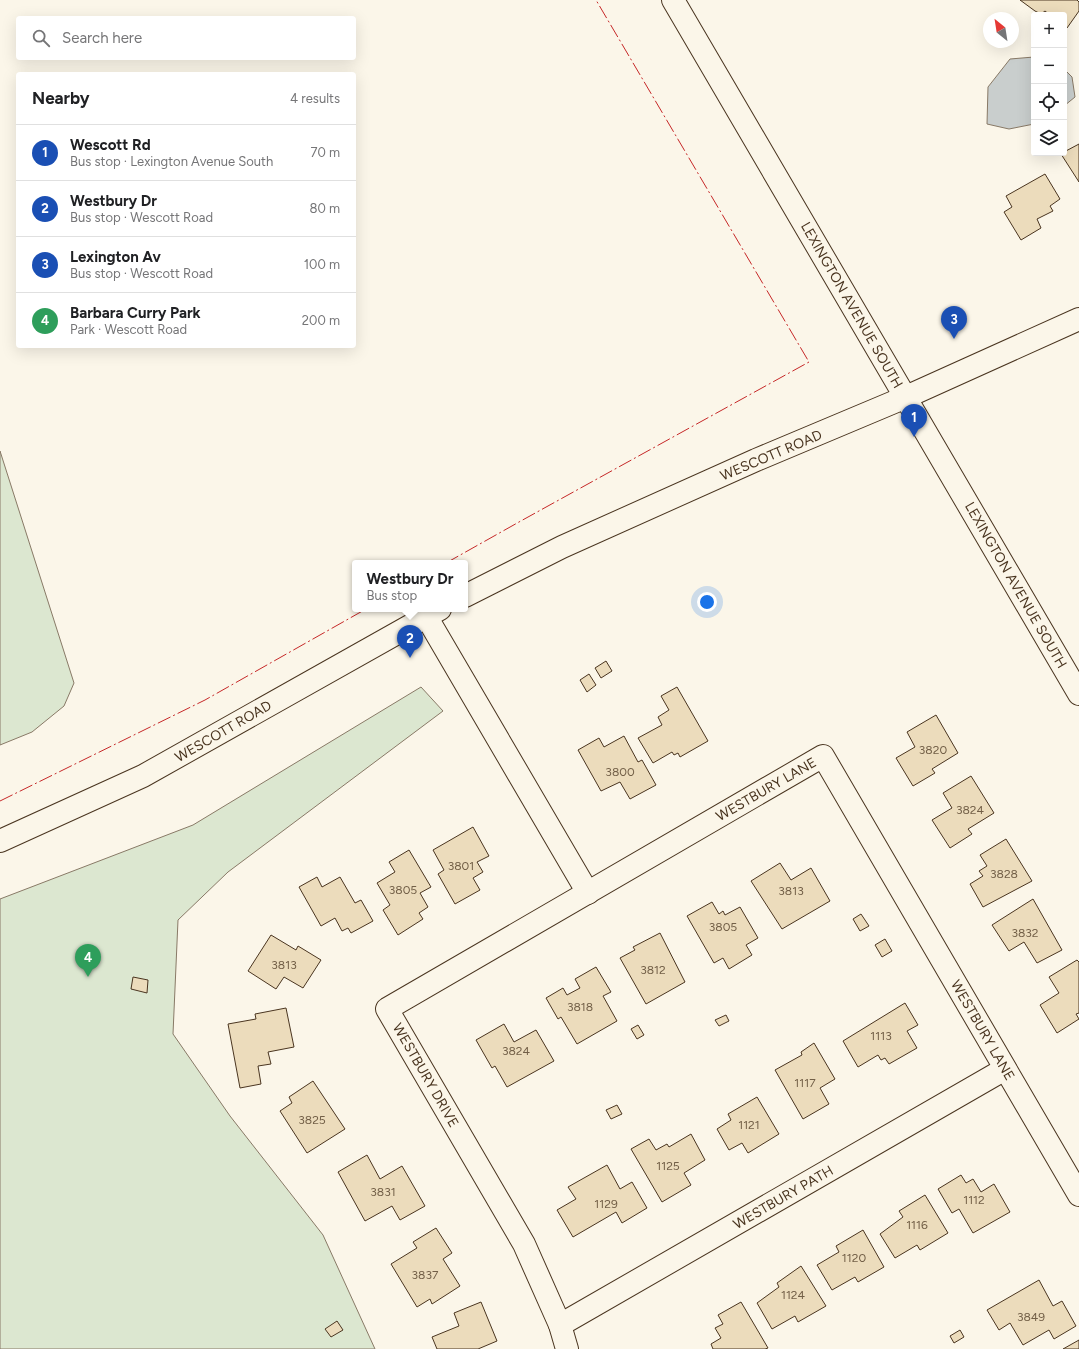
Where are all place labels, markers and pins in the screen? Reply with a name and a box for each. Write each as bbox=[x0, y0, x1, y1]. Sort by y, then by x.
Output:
pin: 3 bbox=[941, 306, 967, 339]
pin: 1 bbox=[901, 404, 927, 437]
pin: 2 bbox=[397, 625, 423, 658]
pin: 4 bbox=[75, 944, 101, 977]

